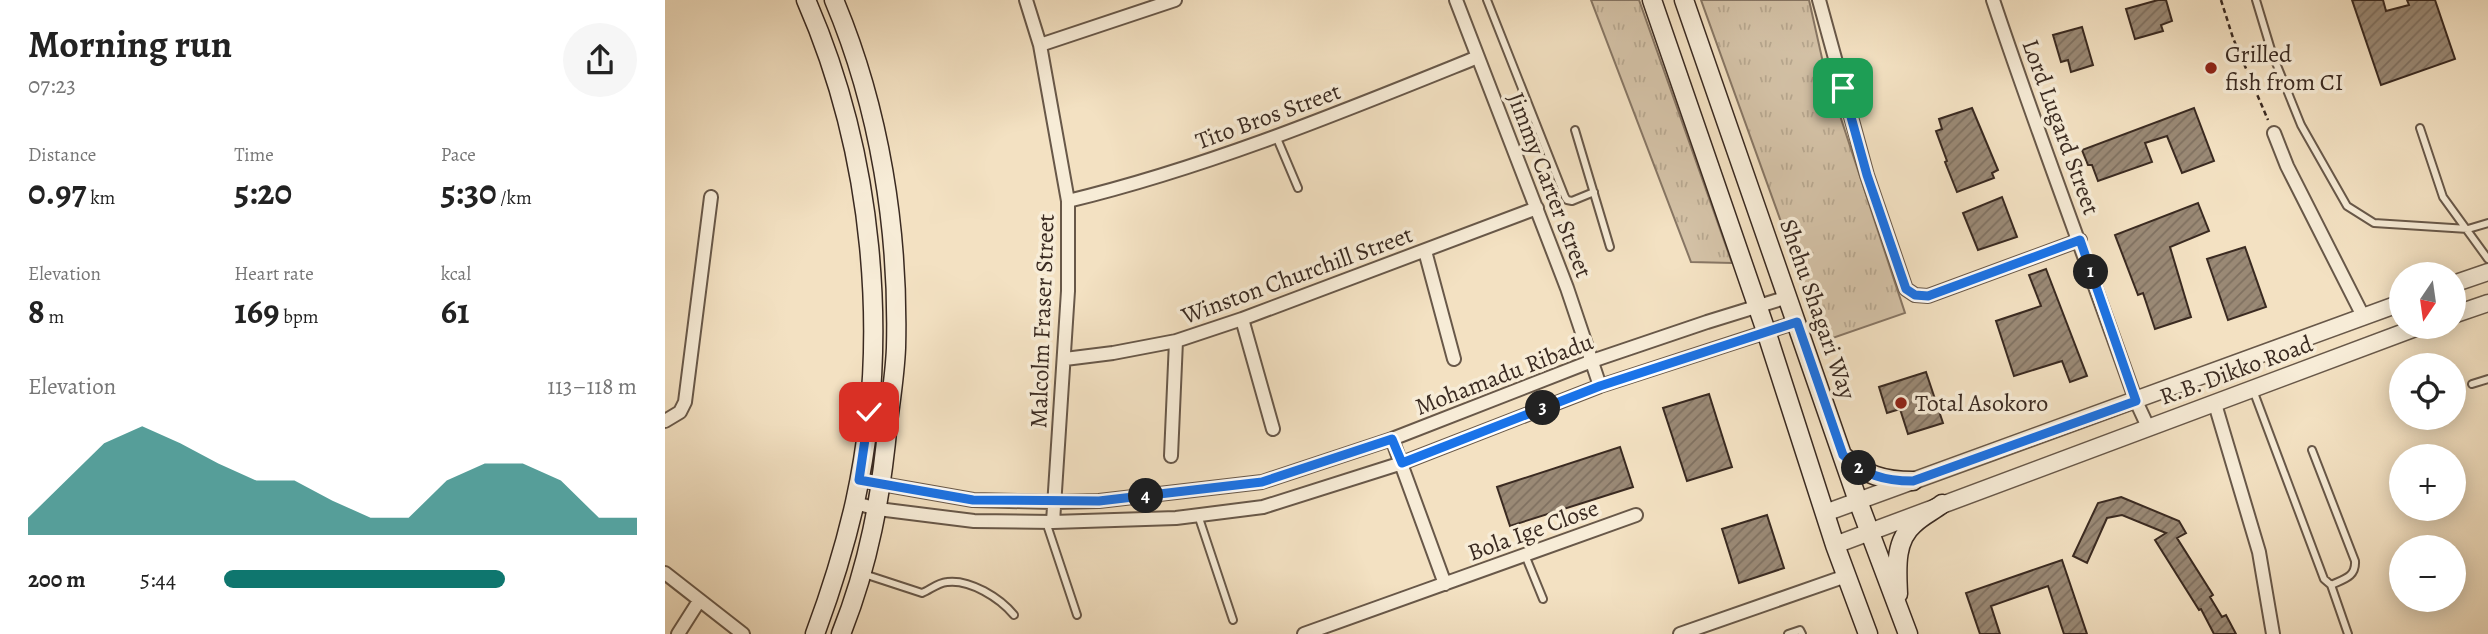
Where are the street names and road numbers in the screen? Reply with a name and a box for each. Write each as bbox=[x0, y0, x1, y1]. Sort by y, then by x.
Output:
street label: Lord Lugard Street bbox=[2014, 35, 2108, 219]
street label: Tito Bros Street bbox=[1191, 75, 1345, 157]
street label: Jimmy Carter Street bbox=[1500, 88, 1600, 282]
street label: Malcolm Fraser Street bbox=[1022, 213, 1062, 429]
street label: Shehu Shagari Way bbox=[1772, 215, 1864, 404]
street label: Winston Churchill Street bbox=[1176, 218, 1417, 332]
street label: Mohamadu Ribadu bbox=[1411, 325, 1598, 423]
street label: R.B. Dikko Road bbox=[2155, 327, 2317, 413]
street label: Bola Ige Close bbox=[1463, 492, 1603, 568]

